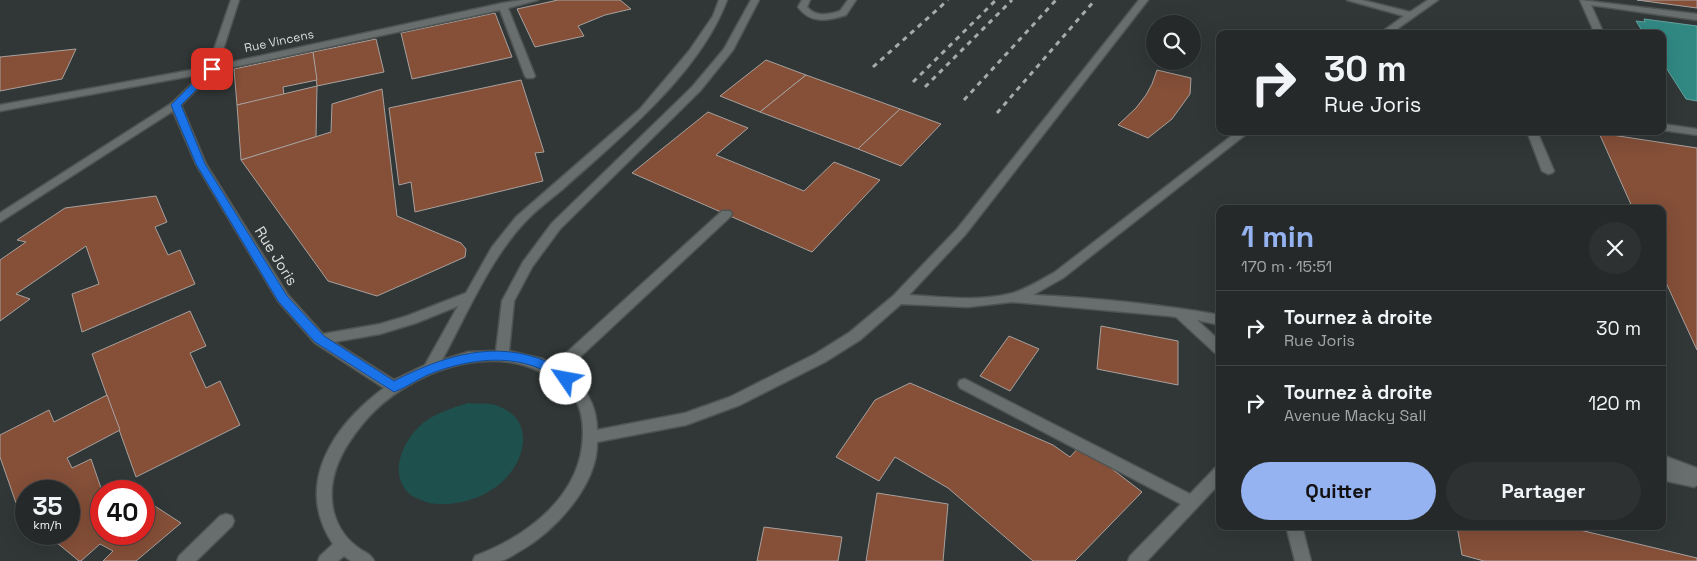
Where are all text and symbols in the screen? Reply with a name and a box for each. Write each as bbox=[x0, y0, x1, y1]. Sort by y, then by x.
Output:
map controls bbox=[1146, 15, 1201, 70]
button: search bbox=[1146, 15, 1201, 70]
street label: Rue Vincens bbox=[243, 26, 315, 56]
text: 30 m bbox=[1324, 47, 1407, 91]
pin bbox=[191, 48, 233, 90]
icon: right bbox=[1241, 50, 1306, 115]
icon: arrive bbox=[198, 55, 226, 83]
text: Rue Joris bbox=[1324, 90, 1421, 118]
text: 1 min bbox=[1241, 217, 1314, 256]
button: close bbox=[1589, 222, 1641, 274]
street label: Rue Joris bbox=[251, 223, 302, 289]
text: 170 m · 15:51 bbox=[1241, 256, 1332, 277]
text: Tournez à droite bbox=[1284, 305, 1433, 330]
icon: right bbox=[1241, 314, 1269, 342]
text: 30 m bbox=[1596, 316, 1641, 341]
text: Rue Joris bbox=[1284, 330, 1355, 351]
position arrow bbox=[539, 352, 591, 404]
text: Tournez à droite bbox=[1284, 380, 1433, 405]
icon: right bbox=[1241, 389, 1269, 417]
text: 120 m bbox=[1588, 391, 1641, 416]
text: Avenue Macky Sall bbox=[1284, 405, 1426, 426]
button: Quitter bbox=[1241, 462, 1436, 520]
button: Partager bbox=[1446, 462, 1641, 520]
speed limit sign: 40 bbox=[90, 480, 155, 545]
text: 35 bbox=[32, 490, 63, 522]
text: km/h bbox=[33, 517, 62, 533]

